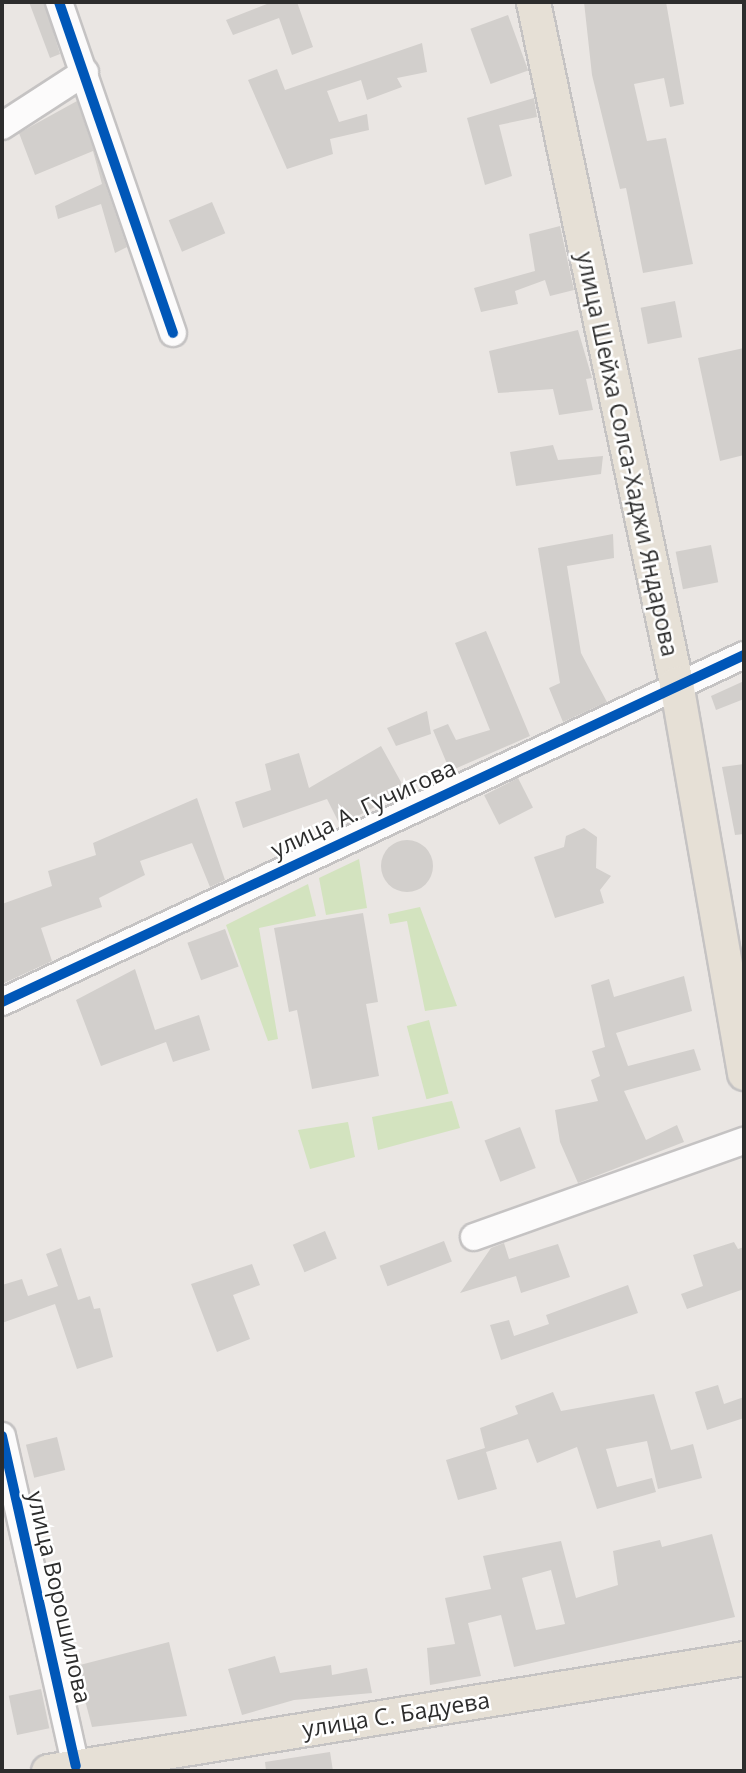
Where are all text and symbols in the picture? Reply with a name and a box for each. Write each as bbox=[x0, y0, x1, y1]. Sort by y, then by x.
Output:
street label: улица Шейха Солса-Хаджи Яндарова bbox=[572, 249, 684, 659]
street label: улица А. Гучигова bbox=[266, 753, 460, 863]
street label: улица Ворошилова bbox=[22, 1488, 98, 1706]
street label: улица С. Бадуева bbox=[300, 1686, 492, 1742]

